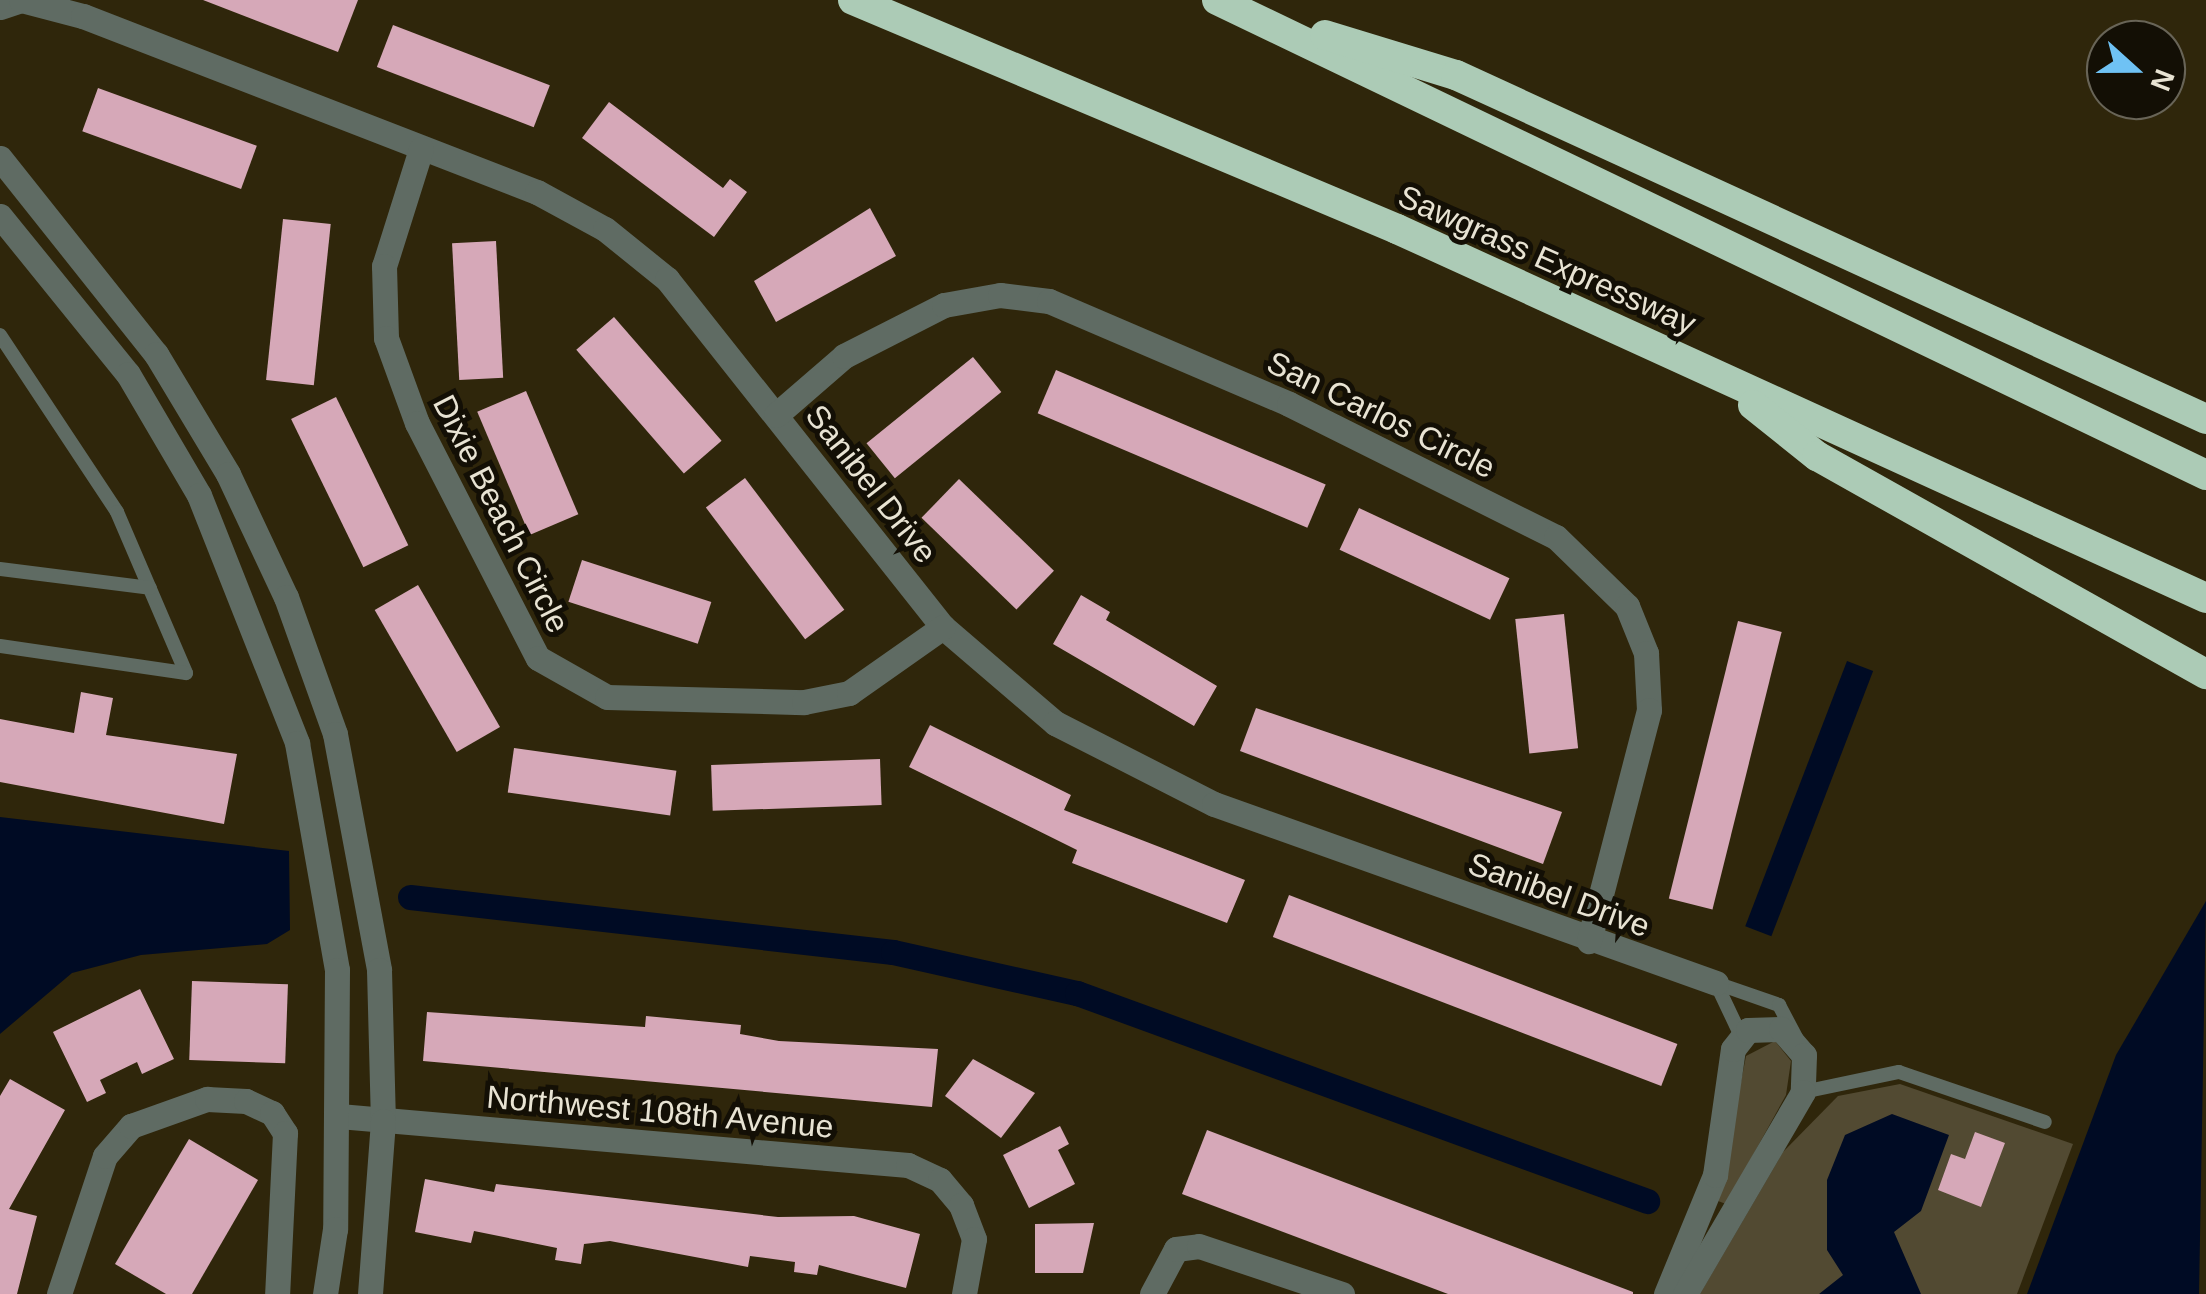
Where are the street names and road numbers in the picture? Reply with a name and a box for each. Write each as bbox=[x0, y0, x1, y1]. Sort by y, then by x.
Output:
street label: Sawgrass Expressway bbox=[1392, 177, 1702, 343]
street label: San Carlos Circle bbox=[1261, 343, 1501, 487]
street label: Dixie Beach Circle bbox=[425, 389, 577, 639]
street label: Sanibel Drive bbox=[797, 397, 945, 571]
street label: Sanibel Drive bbox=[1463, 844, 1655, 946]
street label: Northwest 108th Avenue bbox=[484, 1078, 836, 1146]

